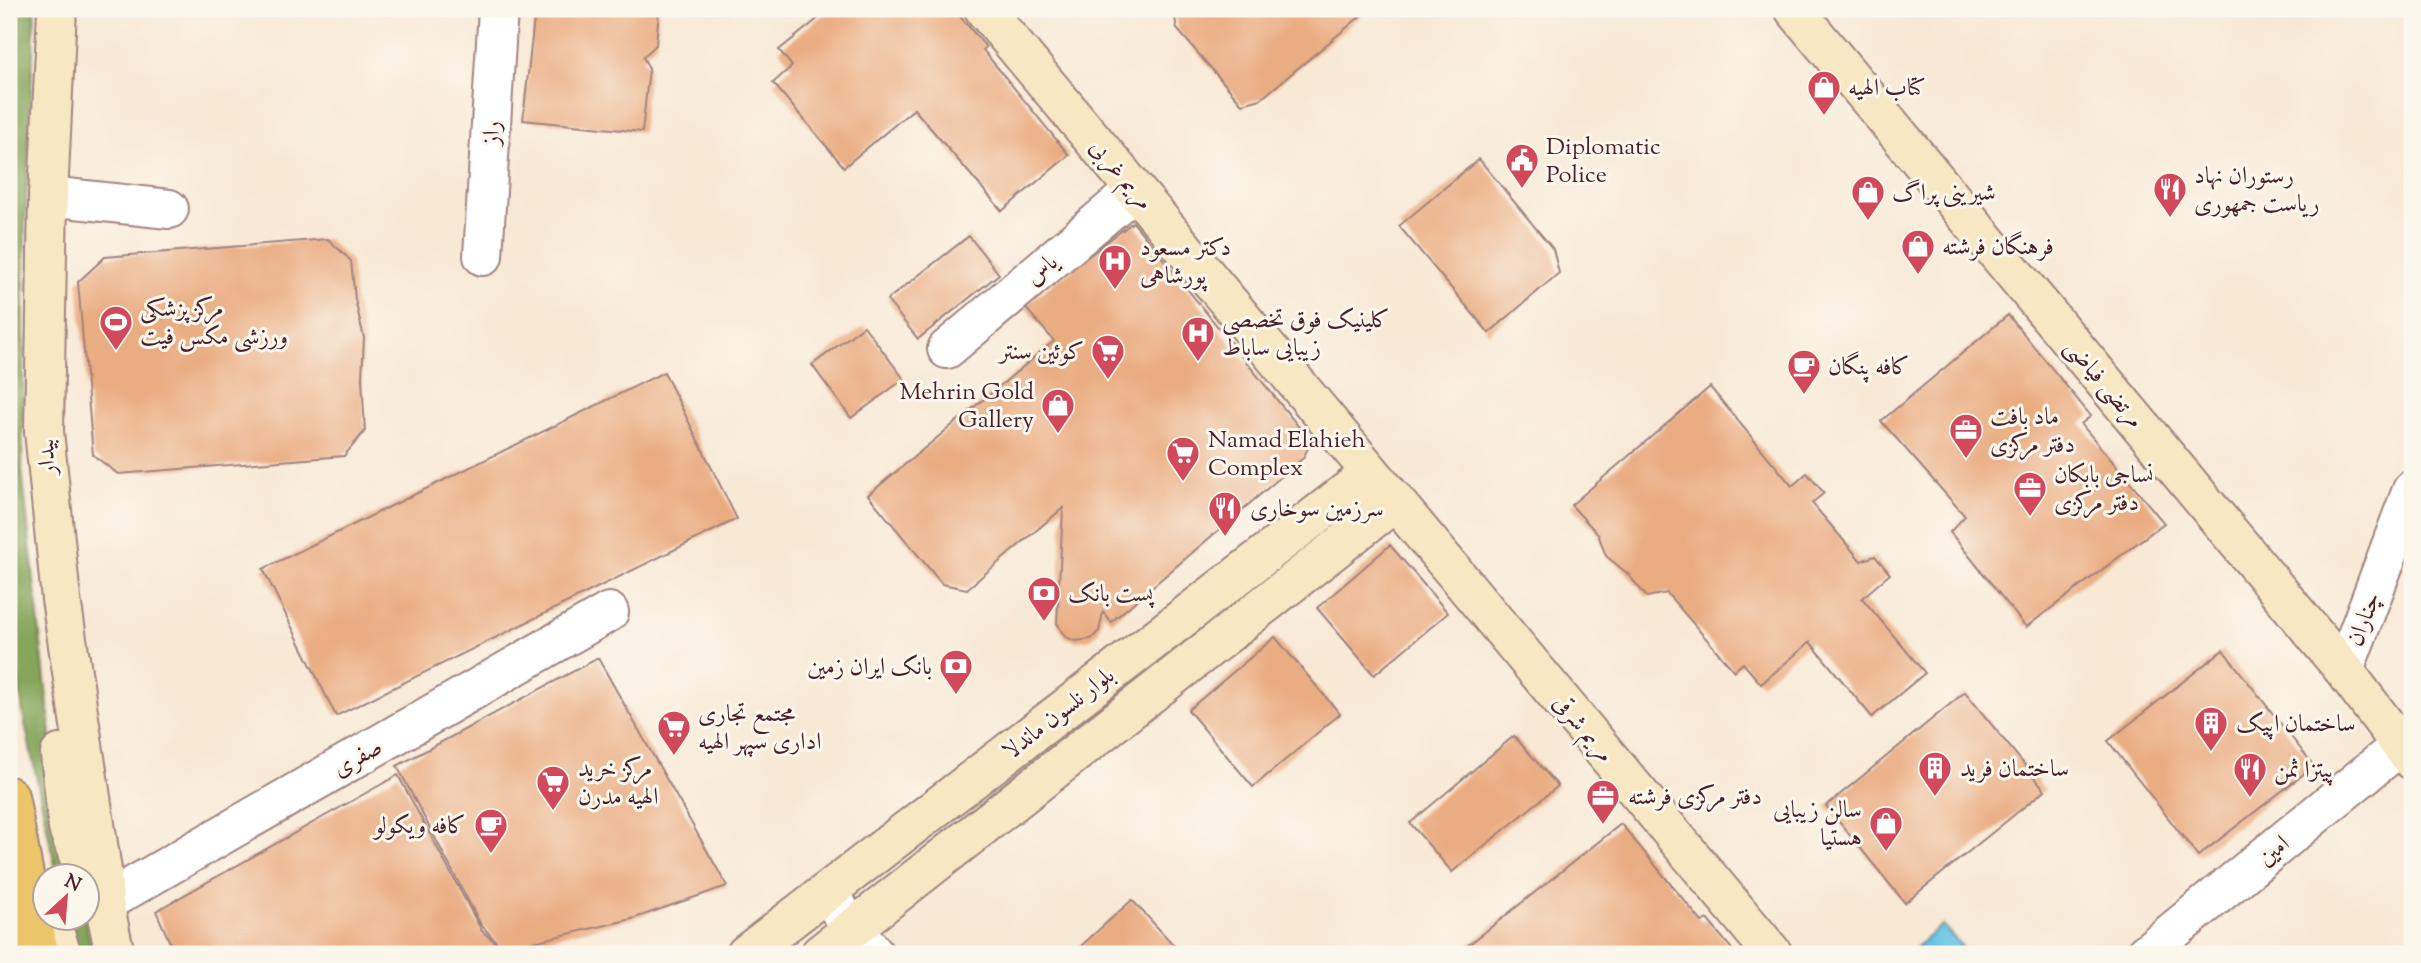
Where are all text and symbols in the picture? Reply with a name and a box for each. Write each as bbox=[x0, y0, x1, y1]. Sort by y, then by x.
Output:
shop icon: کتاب الهیه bbox=[1805, 68, 1843, 117]
place label: کتاب الهیه bbox=[1848, 72, 1926, 106]
street label: راز bbox=[475, 120, 511, 148]
place label: Diplomatic Police bbox=[1546, 131, 1661, 193]
street label: مریم غربی bbox=[1079, 132, 1160, 220]
public building icon: Diplomatic Police bbox=[1503, 141, 1541, 190]
place label: رستوران نهاد ریاست جمهوری bbox=[2194, 160, 2320, 222]
restaurant icon: رستوران نهاد ریاست جمهوری bbox=[2151, 170, 2189, 219]
shop icon: شیرینی پراگ bbox=[1849, 173, 1887, 222]
place label: شیرینی پراگ bbox=[1892, 177, 1996, 211]
shop icon: فرهنگان فرشته bbox=[1899, 227, 1937, 276]
place label: فرهنگان فرشته bbox=[1942, 231, 2054, 265]
place label: دکتر مسعود پورشاهی bbox=[1140, 232, 1231, 294]
hospital icon: دکتر مسعود پورشاهی bbox=[1096, 242, 1134, 291]
street label: یاس bbox=[1018, 246, 1067, 294]
place label: مرکز پزشکی ورزشی مکس فیت bbox=[140, 293, 288, 355]
sports icon: مرکز پزشکی ورزشی مکس فیت bbox=[97, 303, 135, 352]
place label: کلینیک فوق تخصصی زیبایی ساباط bbox=[1222, 304, 1390, 366]
hospital icon: کلینیک فوق تخصصی زیبایی ساباط bbox=[1179, 314, 1217, 363]
supermarket icon: کوئین سنتر bbox=[1089, 332, 1127, 381]
street label: مرتضی فیاضی bbox=[2056, 332, 2151, 437]
place label: کوئین سنتر bbox=[996, 336, 1084, 370]
cafe icon: کافه پنگان bbox=[1785, 347, 1823, 396]
place label: کافه پنگان bbox=[1828, 351, 1910, 385]
place label: Mehrin Gold Gallery bbox=[900, 376, 1034, 438]
shop icon: Mehrin Gold Gallery bbox=[1039, 386, 1077, 435]
place label: ماد بافت دفتر مرکزی bbox=[1990, 401, 2075, 463]
office icon: ماد بافت دفتر مرکزی bbox=[1947, 411, 1985, 460]
place label: Namad Elahieh Complex bbox=[1208, 424, 1366, 486]
supermarket icon: Namad Elahieh Complex bbox=[1164, 434, 1202, 483]
street label: بیدار bbox=[30, 438, 66, 478]
place label: نساجی بابکان دفتر مرکزی bbox=[2054, 459, 2153, 521]
office icon: نساجی بابکان دفتر مرکزی bbox=[2011, 469, 2049, 518]
restaurant icon: سرزمین سوخاری bbox=[1206, 489, 1244, 538]
place label: سرزمین سوخاری bbox=[1250, 493, 1384, 527]
bank icon: پست بانک bbox=[1025, 574, 1063, 623]
place label: پست بانک bbox=[1068, 578, 1155, 612]
street label: چناران bbox=[2339, 588, 2391, 652]
bank icon: بانک ایران زمین bbox=[937, 647, 975, 696]
place label: بانک ایران زمین bbox=[807, 651, 932, 685]
street label: بلوار نلسون ماندلا bbox=[996, 660, 1123, 769]
street label: مریم شرقی bbox=[1542, 688, 1621, 772]
place label: مجتمع تجاری اداری سپهر الهیه bbox=[698, 698, 822, 760]
building icon: ساختمان اپیک bbox=[2192, 704, 2230, 753]
supermarket icon: مجتمع تجاری اداری سپهر الهیه bbox=[655, 708, 693, 757]
place label: ساختمان اپیک bbox=[2236, 708, 2356, 742]
street label: صفری bbox=[327, 731, 389, 787]
building icon: ساختمان فرید bbox=[1916, 749, 1954, 798]
restaurant icon: پیتزا ثمن bbox=[2231, 750, 2269, 799]
place label: مرکز خرید الهیه مدرن bbox=[578, 753, 658, 815]
place label: ساختمان فرید bbox=[1960, 753, 2069, 787]
place label: پیتزا ثمن bbox=[2274, 754, 2334, 788]
supermarket icon: مرکز خرید الهیه مدرن bbox=[534, 763, 572, 812]
office icon: دفتر مرکزی فرشته bbox=[1584, 777, 1622, 826]
place label: دفتر مرکزی فرشته bbox=[1628, 781, 1762, 815]
place label: سالن زیبایی هستیا bbox=[1773, 794, 1862, 856]
shop icon: سالن زیبایی هستیا bbox=[1867, 804, 1905, 853]
cafe icon: کافه ویکولو bbox=[472, 806, 510, 855]
place label: کافه ویکولو bbox=[372, 810, 466, 844]
street label: امین bbox=[2251, 828, 2298, 875]
north arrow bbox=[32, 862, 102, 932]
text: N bbox=[60, 869, 85, 899]

